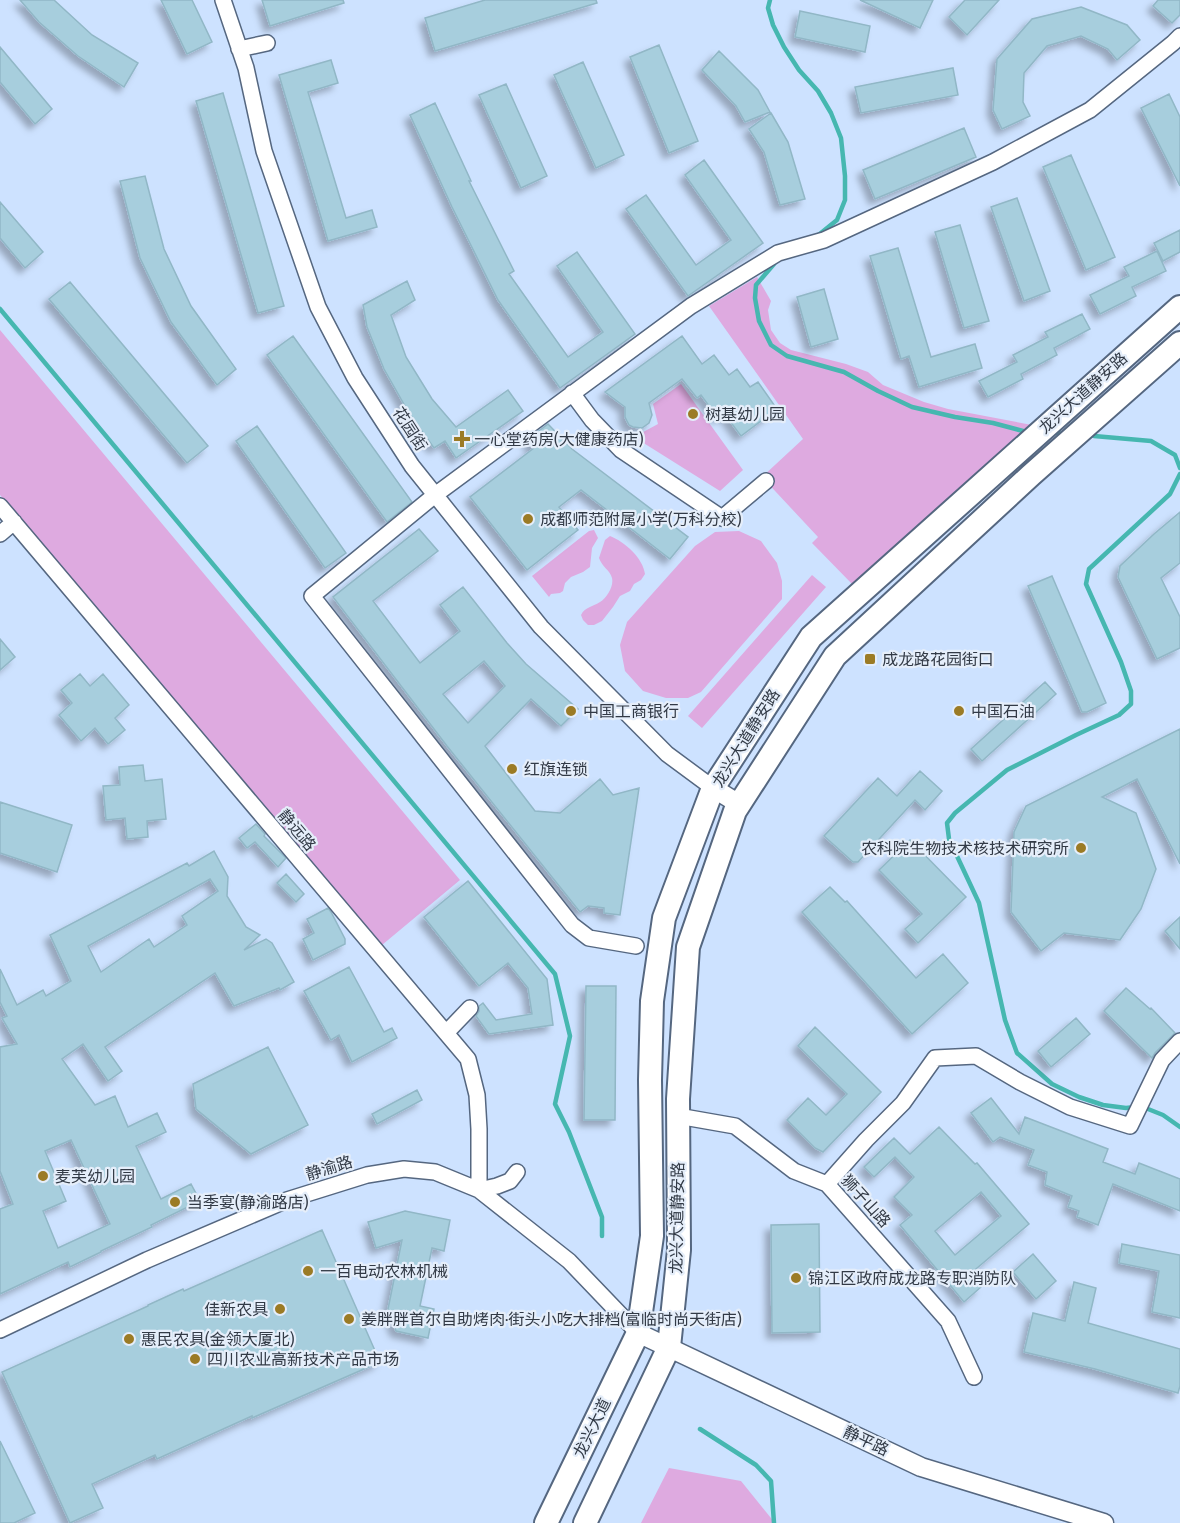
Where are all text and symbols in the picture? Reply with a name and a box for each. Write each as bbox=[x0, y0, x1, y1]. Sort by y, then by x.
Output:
street label: 龙兴大道静安路 bbox=[1035, 348, 1131, 438]
street label: 花园街 bbox=[389, 404, 431, 454]
place label: 树基幼儿园 bbox=[705, 405, 785, 424]
marker: 树基幼儿园 bbox=[686, 407, 700, 421]
place label: 一心堂药房(大健康药店) bbox=[474, 430, 644, 449]
marker: 一心堂药房(大健康药店) bbox=[455, 432, 469, 446]
place label: 成都师范附属小学(万科分校) bbox=[540, 510, 742, 529]
marker: 成都师范附属小学(万科分校) bbox=[521, 512, 535, 526]
place label: 成龙路花园街口 bbox=[882, 650, 994, 669]
marker: 成龙路花园街口 bbox=[863, 652, 877, 666]
street label: 龙兴大道静安路 bbox=[708, 685, 784, 791]
place label: 中国工商银行 bbox=[583, 702, 679, 721]
place label: 中国石油 bbox=[971, 702, 1035, 721]
marker: 中国工商银行 bbox=[564, 704, 578, 718]
marker: 中国石油 bbox=[952, 704, 966, 718]
place label: 红旗连锁 bbox=[524, 760, 588, 779]
marker: 红旗连锁 bbox=[505, 762, 519, 776]
street label: 静远路 bbox=[274, 806, 320, 854]
place label: 农科院生物技术核技术研究所 bbox=[861, 839, 1069, 858]
marker: 农科院生物技术核技术研究所 bbox=[1074, 841, 1088, 855]
street label: 静渝路 bbox=[303, 1152, 355, 1184]
street label: 龙兴大道静安路 bbox=[667, 1162, 687, 1274]
place label: 麦芙幼儿园 bbox=[55, 1167, 135, 1186]
marker: 麦芙幼儿园 bbox=[36, 1169, 50, 1183]
street label: 狮子山路 bbox=[838, 1171, 894, 1231]
place label: 当季宴(静渝路店) bbox=[187, 1193, 309, 1212]
marker: 当季宴(静渝路店) bbox=[168, 1195, 182, 1209]
place label: 一百电动农林机械 bbox=[320, 1262, 448, 1281]
marker: 一百电动农林机械 bbox=[301, 1264, 315, 1278]
place label: 锦江区政府成龙路专职消防队 bbox=[808, 1269, 1016, 1288]
marker: 锦江区政府成龙路专职消防队 bbox=[789, 1271, 803, 1285]
place label: 佳新农具 bbox=[204, 1300, 268, 1319]
marker: 佳新农具 bbox=[273, 1302, 287, 1316]
place label: 姜胖胖首尔自助烤肉·街头小吃大排档(富临时尚天街店) bbox=[361, 1310, 742, 1329]
marker: 姜胖胖首尔自助烤肉·街头小吃大排档(富临时尚天街店) bbox=[342, 1312, 356, 1326]
place label: 惠民农具(金领大厦北) bbox=[141, 1330, 295, 1349]
marker: 惠民农具(金领大厦北) bbox=[122, 1332, 136, 1346]
place label: 四川农业高新技术产品市场 bbox=[207, 1350, 399, 1369]
marker: 四川农业高新技术产品市场 bbox=[188, 1352, 202, 1366]
street label: 龙兴大道 bbox=[569, 1395, 615, 1461]
street label: 静平路 bbox=[840, 1422, 892, 1460]

